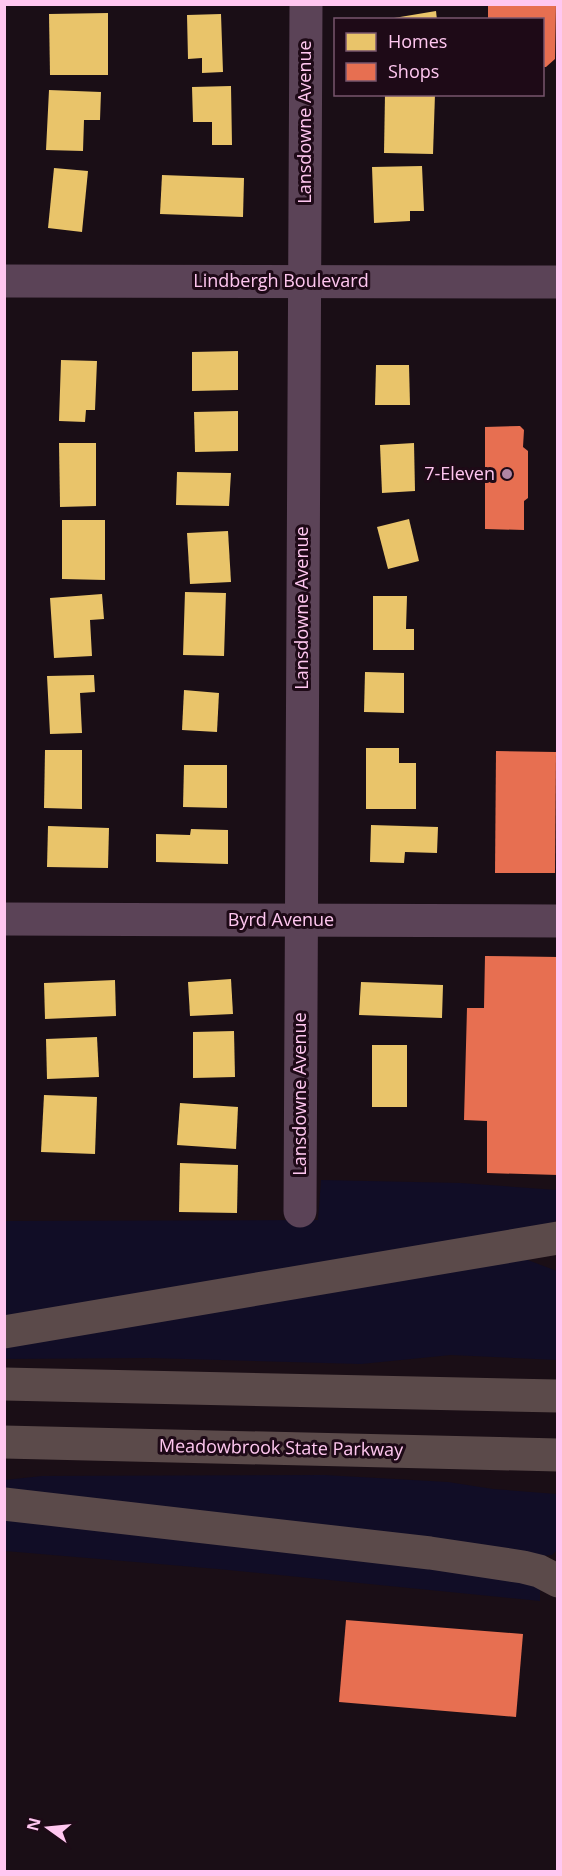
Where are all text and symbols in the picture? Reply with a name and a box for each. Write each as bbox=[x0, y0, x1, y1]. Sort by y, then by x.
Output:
legend bbox=[334, 18, 544, 96]
text: Homes bbox=[388, 29, 447, 53]
street label: Lansdowne Avenue bbox=[292, 40, 316, 204]
text: Shops bbox=[388, 59, 439, 83]
street label: Lindbergh Boulevard bbox=[193, 268, 369, 292]
place label: 7-Eleven bbox=[424, 461, 495, 485]
marker: 7-Eleven bbox=[500, 467, 514, 481]
street label: Lansdowne Avenue bbox=[289, 526, 313, 690]
street label: Byrd Avenue bbox=[228, 907, 334, 931]
street label: Lansdowne Avenue bbox=[287, 1012, 311, 1176]
street label: Meadowbrook State Parkway bbox=[159, 1433, 404, 1461]
north arrow bbox=[18, 1798, 78, 1858]
text: N bbox=[21, 1815, 46, 1833]

